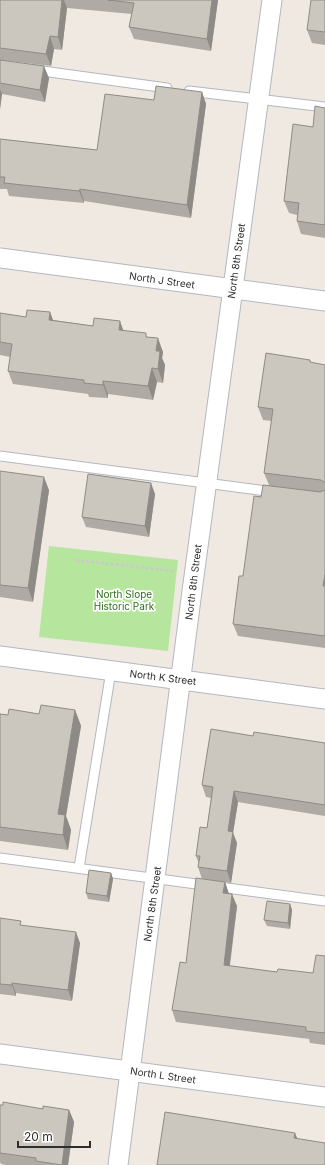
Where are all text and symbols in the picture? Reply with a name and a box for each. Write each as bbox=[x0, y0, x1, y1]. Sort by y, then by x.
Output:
street label: North 8th Street bbox=[225, 222, 247, 299]
street label: North J Street bbox=[128, 269, 196, 291]
street label: North 8th Street bbox=[182, 543, 204, 620]
park label: North Slope Historic Park bbox=[94, 588, 155, 612]
street label: North K Street bbox=[129, 667, 198, 687]
street label: North 8th Street bbox=[141, 865, 163, 942]
street label: North L Street bbox=[129, 1064, 197, 1086]
scale bar bbox=[18, 1123, 90, 1149]
text: 20 m bbox=[24, 1129, 53, 1144]

